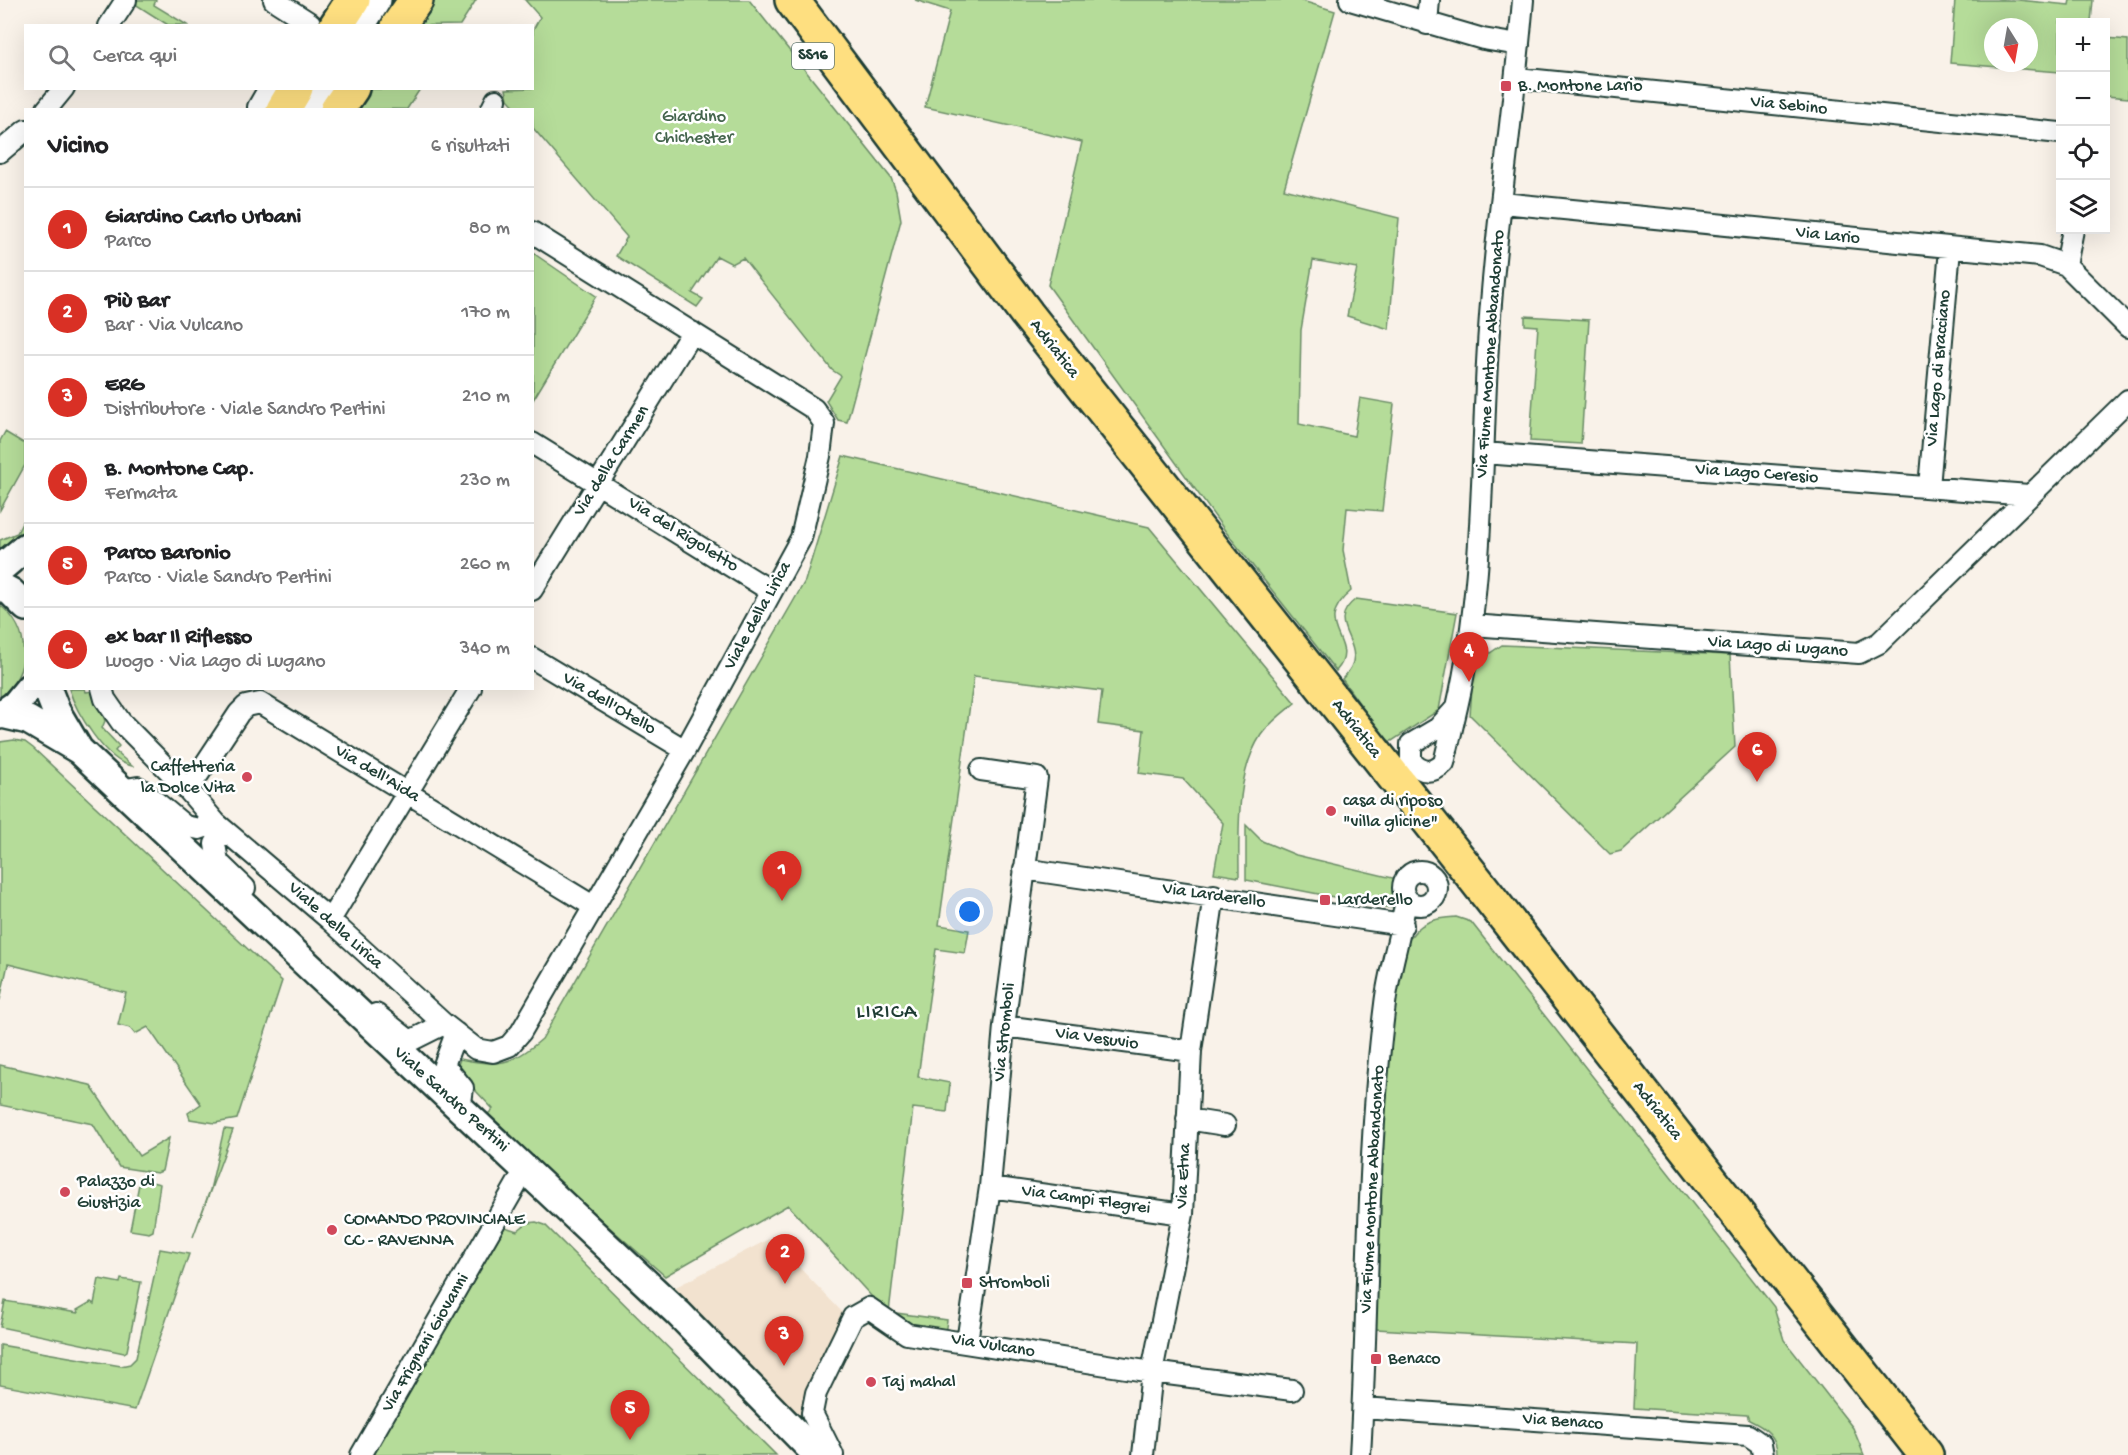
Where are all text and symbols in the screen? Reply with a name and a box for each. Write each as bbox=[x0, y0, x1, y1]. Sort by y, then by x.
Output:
north arrow bbox=[1984, 18, 2038, 72]
map controls bbox=[2056, 18, 2110, 234]
button: + bbox=[2056, 18, 2110, 72]
search box bbox=[24, 24, 534, 90]
icon: search bbox=[45, 41, 78, 74]
road number: SS16 bbox=[792, 43, 834, 69]
text: Cerca qui bbox=[93, 44, 177, 70]
button: − bbox=[2056, 72, 2110, 126]
place label: B. Montone Lario bbox=[1517, 76, 1643, 97]
marker: B. Montone Lario bbox=[1499, 79, 1513, 93]
street label: Via Sebino bbox=[1749, 91, 1828, 120]
park label: Giardino Chichester bbox=[655, 107, 735, 149]
button: locate bbox=[2056, 126, 2110, 180]
text: Vicino bbox=[48, 132, 108, 163]
text: 6 risultati bbox=[431, 136, 510, 159]
button: layers bbox=[2056, 180, 2110, 234]
text: Giardino Carlo Urbani bbox=[105, 205, 301, 231]
text: 1 bbox=[63, 218, 72, 241]
text: 80 m bbox=[469, 218, 510, 241]
street label: Via Lario bbox=[1794, 222, 1861, 250]
street label: Via Fiume Montone Abbandonato bbox=[1472, 229, 1510, 480]
text: Parco bbox=[105, 231, 151, 254]
text: Più Bar bbox=[105, 289, 169, 315]
street label: Via Lago di Bracciano bbox=[1922, 289, 1956, 448]
text: 2 bbox=[63, 302, 72, 325]
text: 170 m bbox=[461, 302, 510, 325]
text: Bar · Via Vulcano bbox=[105, 315, 243, 338]
street label: Adriatica bbox=[1025, 315, 1084, 383]
text: ERG bbox=[105, 373, 144, 399]
text: 3 bbox=[62, 386, 73, 409]
text: 210 m bbox=[462, 386, 510, 409]
text: Distributore · Viale Sandro Pertini bbox=[105, 399, 386, 422]
street label: Via della Carmen bbox=[569, 401, 655, 521]
text: B. Montone Cap. bbox=[105, 457, 255, 483]
street label: Via Lago Ceresio bbox=[1694, 459, 1819, 489]
text: 4 bbox=[63, 470, 72, 493]
text: 230 m bbox=[460, 470, 510, 493]
text: Fermata bbox=[105, 483, 177, 506]
street label: Via del Rigoletto bbox=[623, 492, 742, 577]
text: Parco Baronio bbox=[105, 541, 231, 567]
text: 5 bbox=[62, 554, 73, 577]
text: 260 m bbox=[460, 554, 510, 577]
street label: Viale della Lirica bbox=[719, 557, 797, 675]
text: Parco · Viale Sandro Pertini bbox=[105, 567, 332, 590]
text: ex bar Il Riflesso bbox=[105, 625, 252, 651]
pin: 4 bbox=[1450, 632, 1488, 682]
street label: Via Lago di Lugano bbox=[1706, 632, 1849, 662]
text: 6 bbox=[62, 638, 73, 661]
text: 340 m bbox=[460, 638, 510, 661]
text: Luogo · Via Lago di Lugano bbox=[105, 651, 326, 674]
street label: Via dell'Otello bbox=[558, 667, 660, 740]
street label: Adriatica bbox=[1327, 695, 1386, 763]
pin: 6 bbox=[1738, 732, 1776, 782]
street label: Via dell'Aida bbox=[330, 740, 424, 808]
place label: Caffetteria la Dolce Vita bbox=[141, 757, 236, 799]
marker: Caffetteria la Dolce Vita bbox=[240, 770, 254, 784]
place label: casa di riposo "villa glicine" bbox=[1343, 791, 1443, 833]
marker: casa di riposo "villa glicine" bbox=[1324, 804, 1338, 818]
pin: 1 bbox=[762, 852, 802, 901]
street label: Viale della Lirica bbox=[283, 877, 387, 975]
street label: Via Larderello bbox=[1160, 878, 1267, 914]
place label: Larderello bbox=[1337, 890, 1413, 911]
marker: Larderello bbox=[1318, 893, 1332, 907]
your location bbox=[955, 897, 984, 926]
street label: Via Stromboli bbox=[989, 982, 1021, 1083]
district label: LIRICA bbox=[856, 1001, 918, 1026]
street label: Via Vesuvio bbox=[1053, 1023, 1140, 1055]
street label: Viale Sandro Pertini bbox=[388, 1042, 513, 1157]
street label: Via Fiume Montone Abbandonato bbox=[1356, 1064, 1390, 1315]
street label: Adriatica bbox=[1628, 1077, 1687, 1145]
street label: Via Etna bbox=[1172, 1142, 1196, 1210]
place label: Palazzo di Giustizia bbox=[76, 1172, 155, 1214]
street label: Via Campi Flegrei bbox=[1019, 1180, 1152, 1219]
marker: Palazzo di Giustizia bbox=[58, 1185, 72, 1199]
place label: COMANDO PROVINCIALE CC - RAVENNA bbox=[344, 1210, 526, 1252]
marker: COMANDO PROVINCIALE CC - RAVENNA bbox=[325, 1223, 339, 1237]
pin: 2 bbox=[766, 1234, 804, 1284]
street label: Via Frignani Giovanni bbox=[377, 1270, 474, 1417]
place label: Stromboli bbox=[979, 1273, 1050, 1294]
marker: Stromboli bbox=[960, 1276, 974, 1290]
pin: 3 bbox=[764, 1316, 804, 1366]
street label: Via Vulcano bbox=[949, 1329, 1036, 1363]
place label: Benaco bbox=[1387, 1349, 1441, 1370]
marker: Benaco bbox=[1369, 1352, 1383, 1366]
place label: Taj mahal bbox=[882, 1372, 956, 1393]
marker: Taj mahal bbox=[864, 1375, 878, 1389]
pin: 5 bbox=[610, 1390, 650, 1440]
street label: Via Benaco bbox=[1521, 1409, 1604, 1435]

